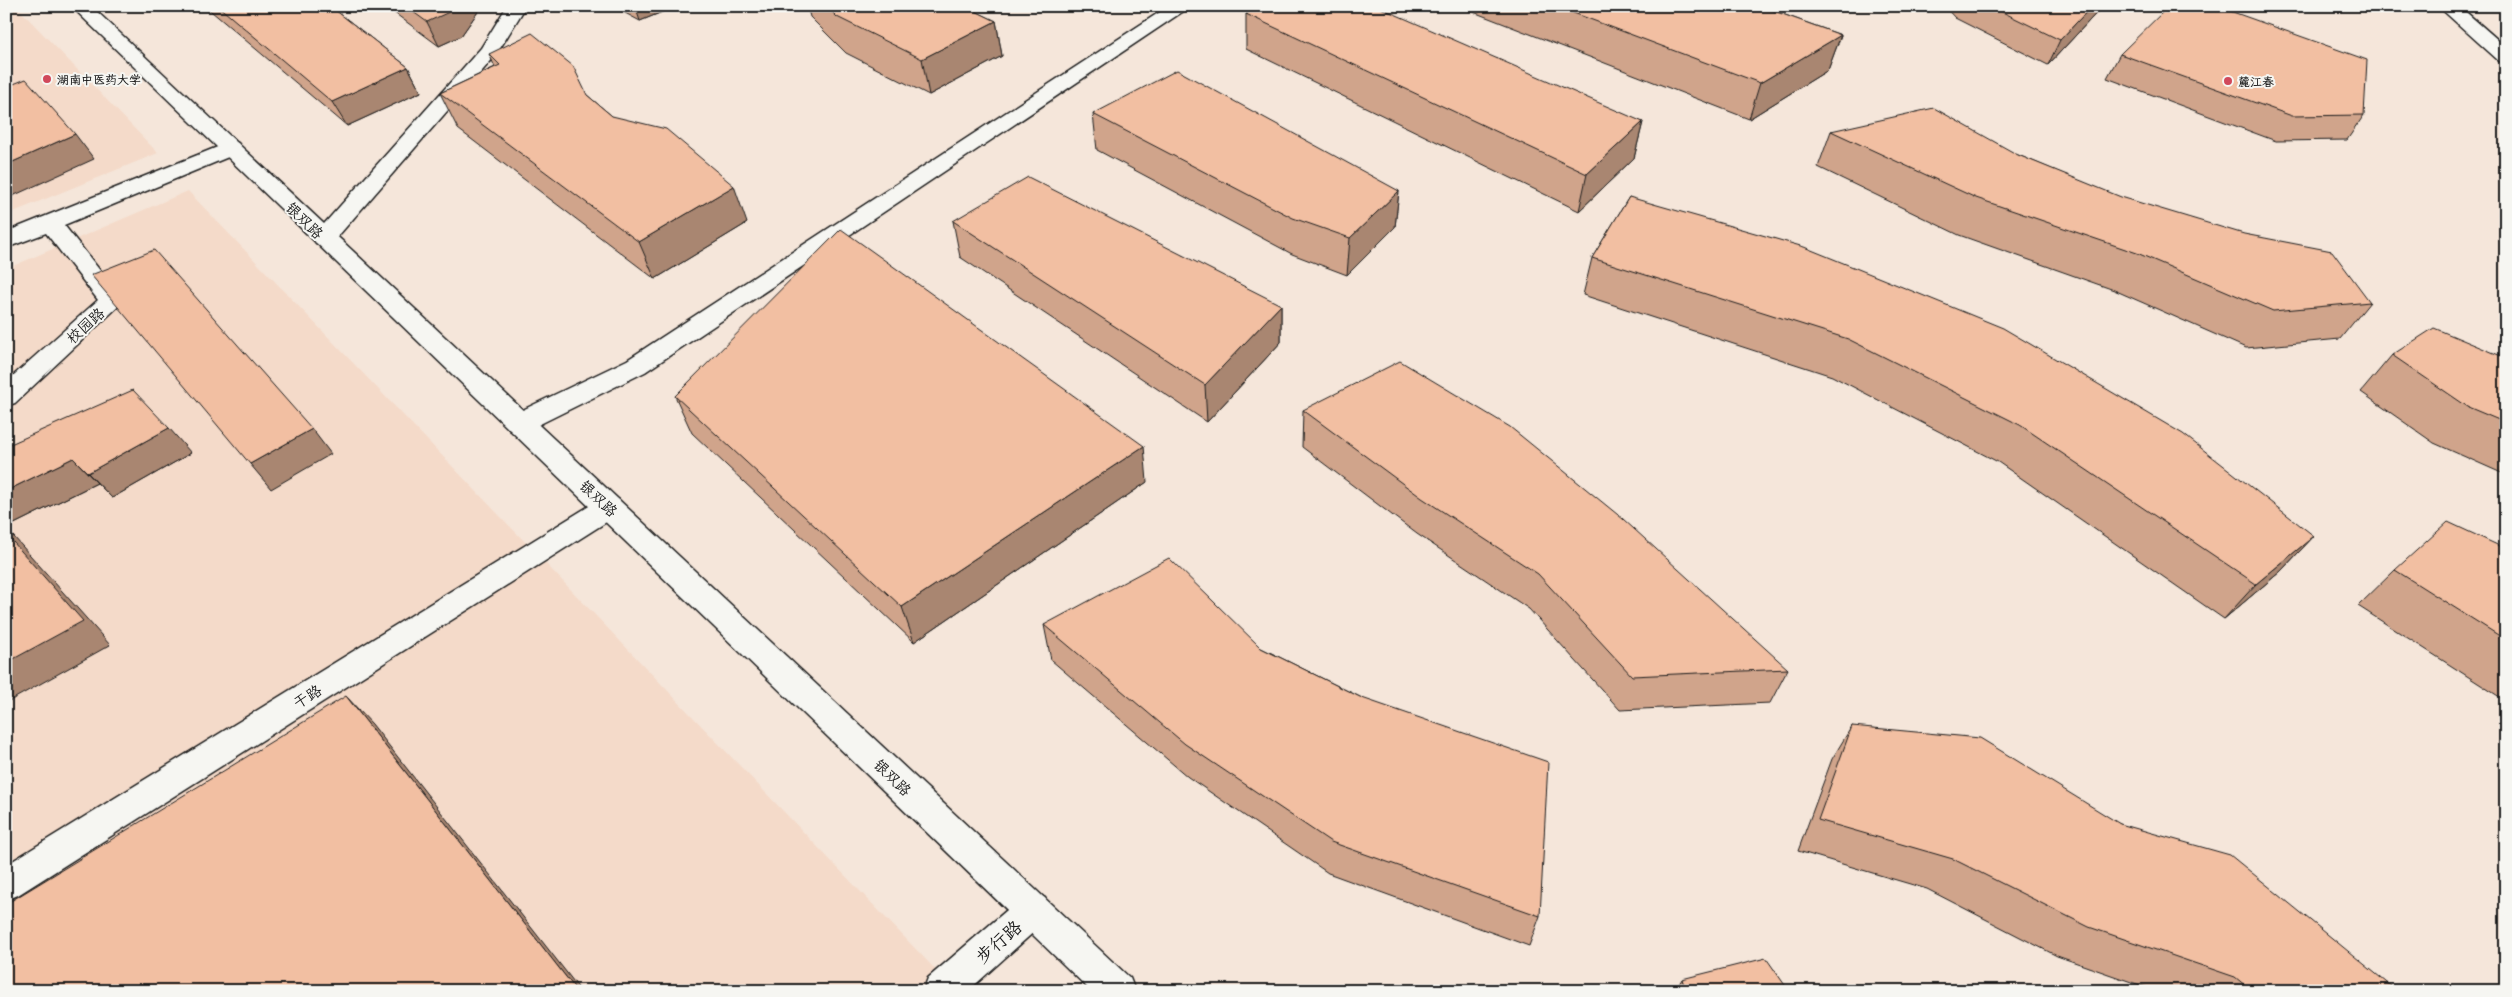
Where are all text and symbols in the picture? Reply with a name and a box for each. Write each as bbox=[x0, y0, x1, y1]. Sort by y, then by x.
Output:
place label: 湖南中医药大学 bbox=[57, 71, 141, 87]
marker: 湖南中医药大学 bbox=[41, 73, 53, 85]
place label: 麓江春 bbox=[2238, 73, 2274, 89]
marker: 麓江春 bbox=[2222, 75, 2234, 87]
street label: 银双路 bbox=[282, 197, 328, 243]
street label: 校园路 bbox=[62, 303, 108, 347]
street label: 银双路 bbox=[576, 475, 622, 521]
street label: 干路 bbox=[289, 680, 325, 712]
street label: 银双路 bbox=[870, 754, 916, 800]
street label: 步行路 bbox=[970, 914, 1026, 968]

